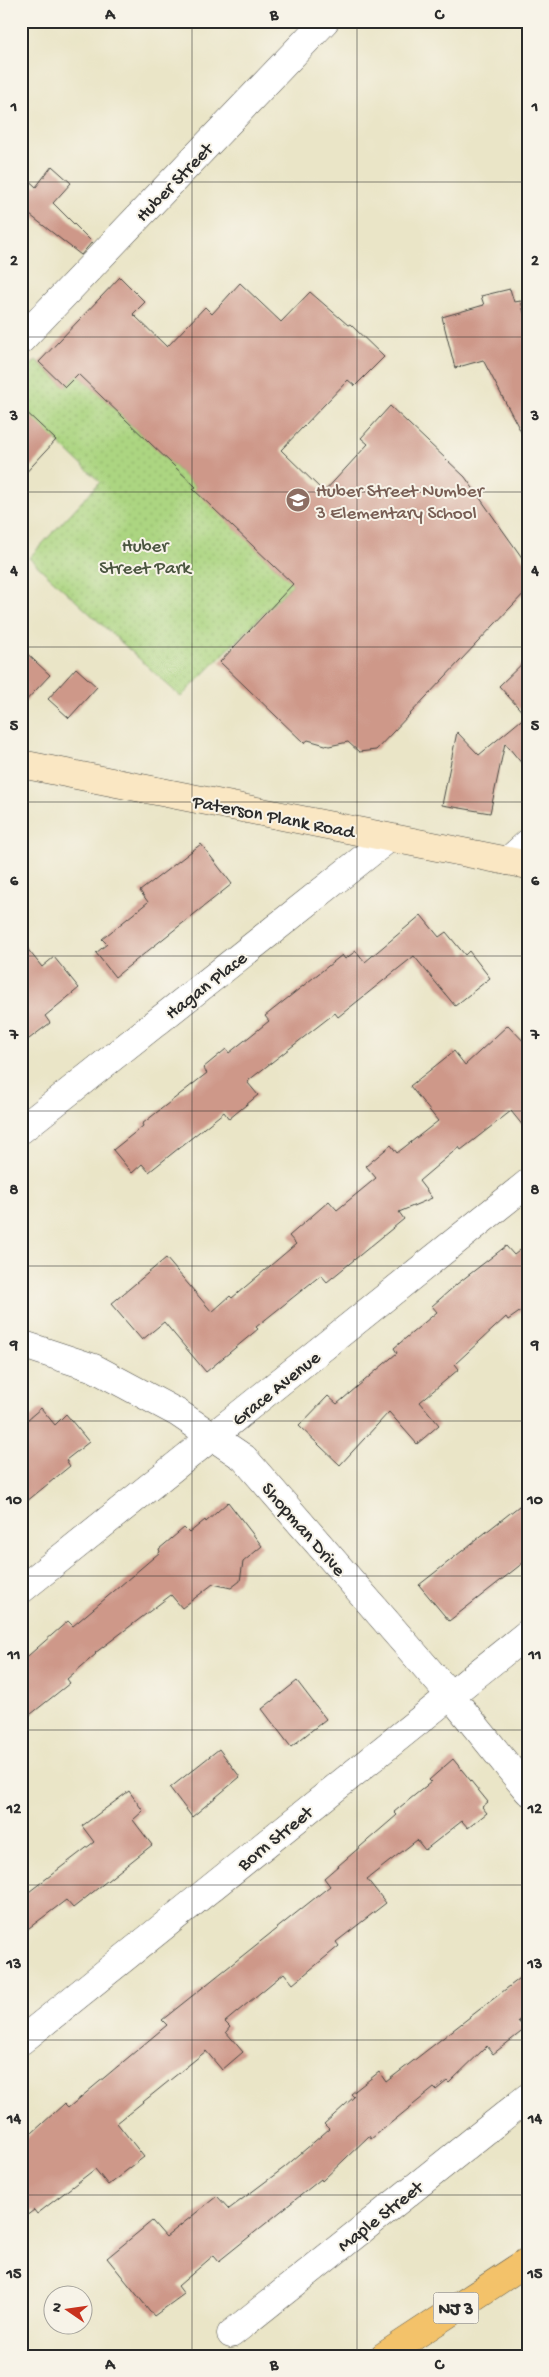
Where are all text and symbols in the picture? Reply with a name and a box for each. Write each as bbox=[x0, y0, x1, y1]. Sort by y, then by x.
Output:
text: A bbox=[104, 7, 116, 26]
text: B bbox=[269, 7, 279, 26]
text: C bbox=[434, 7, 445, 26]
text: 1 bbox=[10, 99, 17, 118]
text: 1 bbox=[531, 99, 538, 118]
street label: Huber Street bbox=[132, 137, 221, 228]
text: 2 bbox=[10, 253, 18, 272]
text: 2 bbox=[531, 253, 539, 272]
text: 3 bbox=[9, 408, 18, 427]
text: 3 bbox=[530, 408, 539, 427]
place label: Huber Street Number 3 Elementary School bbox=[315, 481, 486, 526]
school or university icon: Huber Street Number 3 Elementary School bbox=[285, 487, 311, 513]
park label: Huber Street Park bbox=[99, 536, 192, 581]
text: 4 bbox=[9, 563, 18, 582]
text: 4 bbox=[530, 563, 539, 582]
text: 5 bbox=[10, 718, 19, 737]
text: 5 bbox=[531, 718, 540, 737]
street label: Paterson Plank Road bbox=[189, 791, 358, 846]
text: 6 bbox=[10, 873, 19, 892]
text: 6 bbox=[531, 873, 540, 892]
street label: Hagan Place bbox=[162, 947, 253, 1026]
text: 7 bbox=[9, 1027, 19, 1046]
text: 7 bbox=[530, 1027, 540, 1046]
text: 8 bbox=[10, 1182, 19, 1201]
text: 8 bbox=[531, 1182, 540, 1201]
text: 9 bbox=[9, 1337, 18, 1356]
text: 9 bbox=[530, 1337, 539, 1356]
street label: Grace Avenue bbox=[228, 1347, 326, 1432]
street label: Shopman Drive bbox=[255, 1479, 350, 1582]
text: 10 bbox=[5, 1492, 22, 1511]
text: 10 bbox=[526, 1492, 543, 1511]
text: 11 bbox=[7, 1647, 20, 1666]
text: 11 bbox=[528, 1647, 541, 1666]
text: 12 bbox=[6, 1801, 21, 1820]
street label: Born Street bbox=[233, 1801, 320, 1878]
text: 12 bbox=[527, 1801, 542, 1820]
text: 13 bbox=[6, 1956, 21, 1975]
text: 13 bbox=[527, 1956, 542, 1975]
text: 14 bbox=[6, 2111, 21, 2130]
text: 14 bbox=[527, 2111, 542, 2130]
street label: Maple Street bbox=[334, 2176, 430, 2258]
text: 15 bbox=[6, 2266, 22, 2285]
text: 15 bbox=[527, 2266, 543, 2285]
north arrow bbox=[42, 2284, 92, 2334]
road number: NJ 3 bbox=[434, 2292, 478, 2324]
text: N bbox=[48, 2301, 67, 2314]
text: A bbox=[104, 2357, 116, 2376]
text: B bbox=[269, 2357, 279, 2376]
text: C bbox=[434, 2357, 445, 2376]

